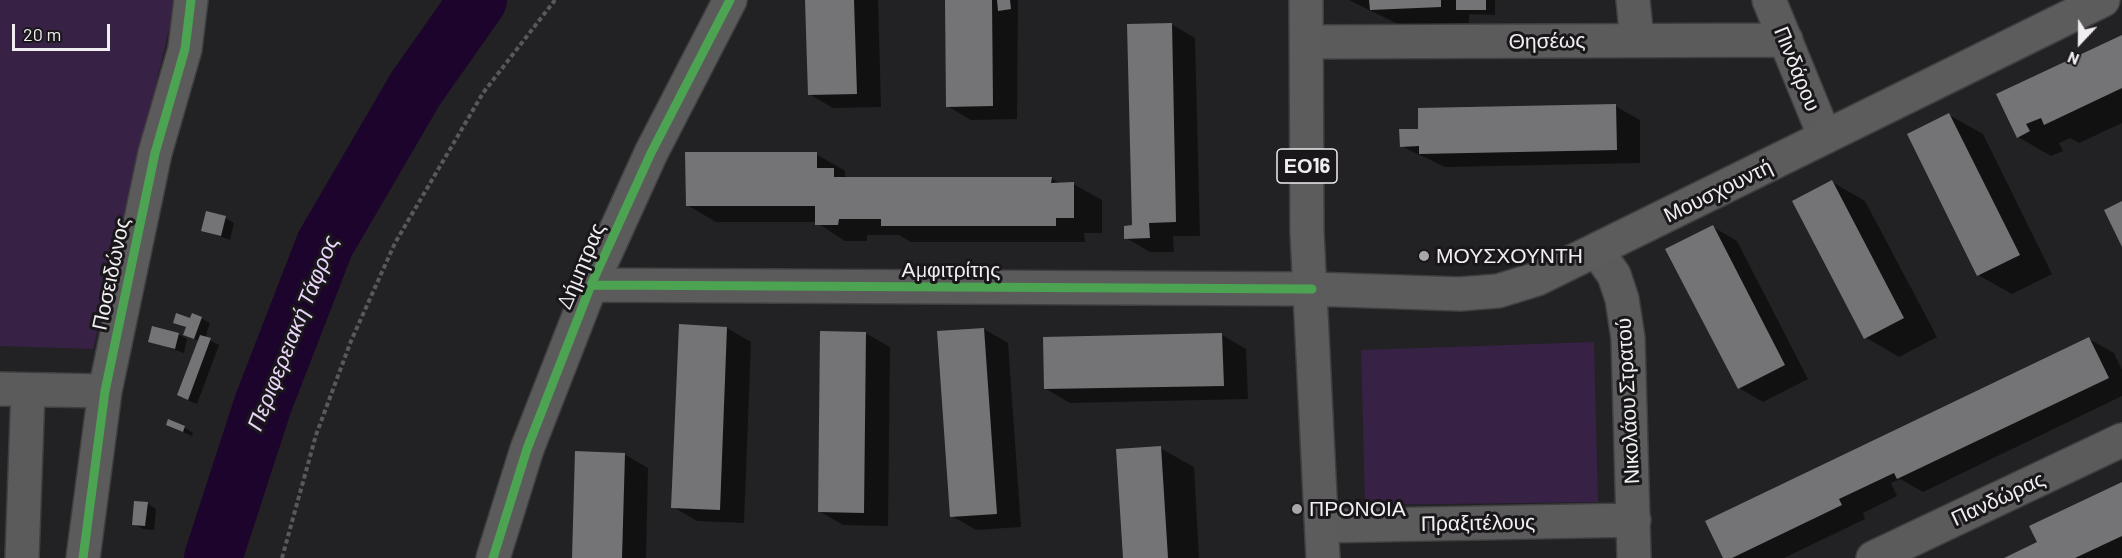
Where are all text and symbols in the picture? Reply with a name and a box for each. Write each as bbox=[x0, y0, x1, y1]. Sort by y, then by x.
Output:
scale bar bbox=[15, 12, 112, 50]
north arrow bbox=[2050, 12, 2110, 72]
text: 20 m bbox=[23, 23, 61, 45]
street label: Πινδάρου bbox=[1769, 23, 1825, 115]
street label: Θησέως bbox=[1508, 28, 1586, 54]
text: N bbox=[2065, 48, 2082, 70]
road number: ΕΟ16 bbox=[1277, 149, 1337, 183]
street label: Μουσχουντή bbox=[1660, 154, 1776, 228]
street label: Ποσειδώνος bbox=[87, 216, 135, 332]
street label: Δήμητρας bbox=[552, 219, 610, 313]
water label: Περιφερειακή Τάφρος bbox=[242, 232, 344, 434]
place label: ΜΟΥΣΧΟΥΝΤΗ bbox=[1436, 243, 1583, 269]
marker: ΜΟΥΣΧΟΥΝΤΗ bbox=[1417, 249, 1431, 263]
street label: Αμφιτρίτης bbox=[902, 257, 1000, 283]
street label: Νικολάου Στρατού bbox=[1611, 317, 1645, 485]
street label: Πανδώρας bbox=[1947, 466, 2049, 532]
place label: ΠΡΟΝΟΙΑ bbox=[1309, 496, 1406, 522]
marker: ΠΡΟΝΟΙΑ bbox=[1290, 502, 1304, 516]
street label: Πραξιτέλους bbox=[1421, 509, 1535, 537]

